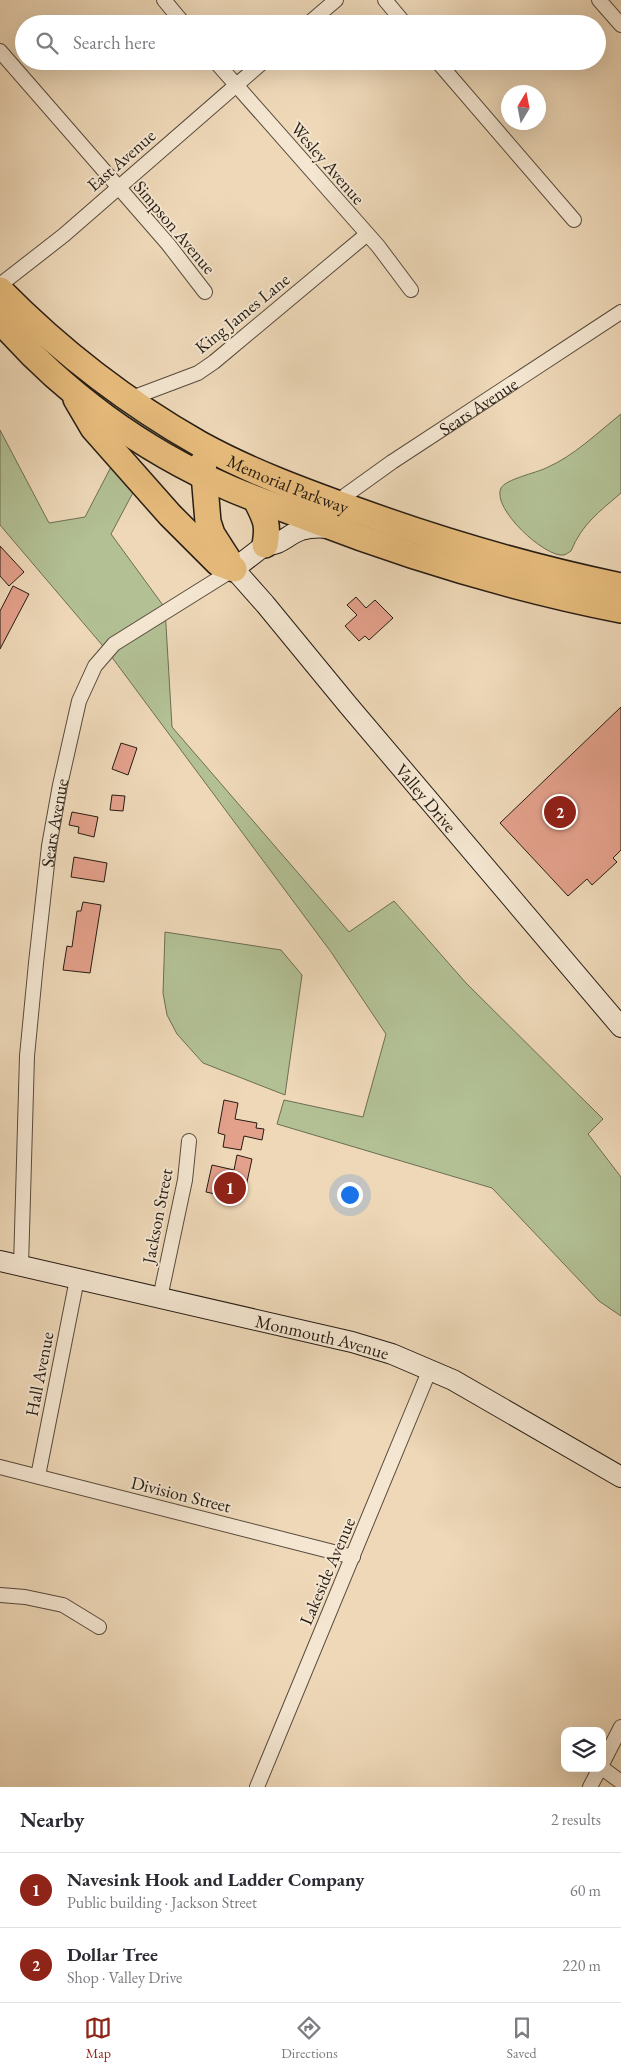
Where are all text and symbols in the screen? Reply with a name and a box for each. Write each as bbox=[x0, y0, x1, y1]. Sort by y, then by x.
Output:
search box bbox=[15, 15, 606, 70]
icon: search bbox=[33, 29, 61, 57]
text: Search here bbox=[73, 30, 155, 55]
north arrow bbox=[501, 85, 546, 130]
street label: Wesley Avenue bbox=[286, 117, 370, 209]
street label: East Avenue bbox=[82, 124, 160, 196]
street label: Simpson Avenue bbox=[129, 175, 221, 279]
street label: King James Lane bbox=[190, 268, 294, 358]
street label: Sears Avenue bbox=[434, 372, 522, 440]
street label: Memorial Parkway bbox=[224, 448, 352, 518]
street label: Valley Drive bbox=[391, 759, 462, 837]
street label: Sears Avenue bbox=[35, 776, 73, 868]
pin: 2 bbox=[544, 793, 576, 831]
street label: Jackson Street bbox=[136, 1166, 178, 1267]
pin: 1 bbox=[214, 1169, 246, 1207]
your location bbox=[337, 1182, 363, 1208]
street label: Monmouth Avenue bbox=[253, 1309, 392, 1364]
street label: Hall Avenue bbox=[20, 1330, 58, 1418]
street label: Division Street bbox=[129, 1470, 234, 1518]
street label: Lakeside Avenue bbox=[294, 1514, 360, 1628]
map controls bbox=[561, 1727, 606, 1772]
button: layers bbox=[561, 1727, 606, 1772]
text: Nearby bbox=[20, 1806, 84, 1833]
text: 2 results bbox=[551, 1809, 601, 1830]
text: Navesink Hook and Ladder Company bbox=[67, 1867, 364, 1892]
text: 1 bbox=[32, 1880, 40, 1901]
text: 60 m bbox=[570, 1880, 601, 1901]
text: Public building · Jackson Street bbox=[67, 1892, 257, 1913]
text: Dollar Tree bbox=[67, 1942, 158, 1967]
text: 2 bbox=[32, 1955, 40, 1976]
text: 220 m bbox=[562, 1955, 601, 1976]
text: Shop · Valley Drive bbox=[67, 1967, 182, 1988]
tab: Map bbox=[84, 2014, 112, 2062]
tab: Directions bbox=[281, 2014, 338, 2062]
tab: Saved bbox=[507, 2014, 537, 2062]

